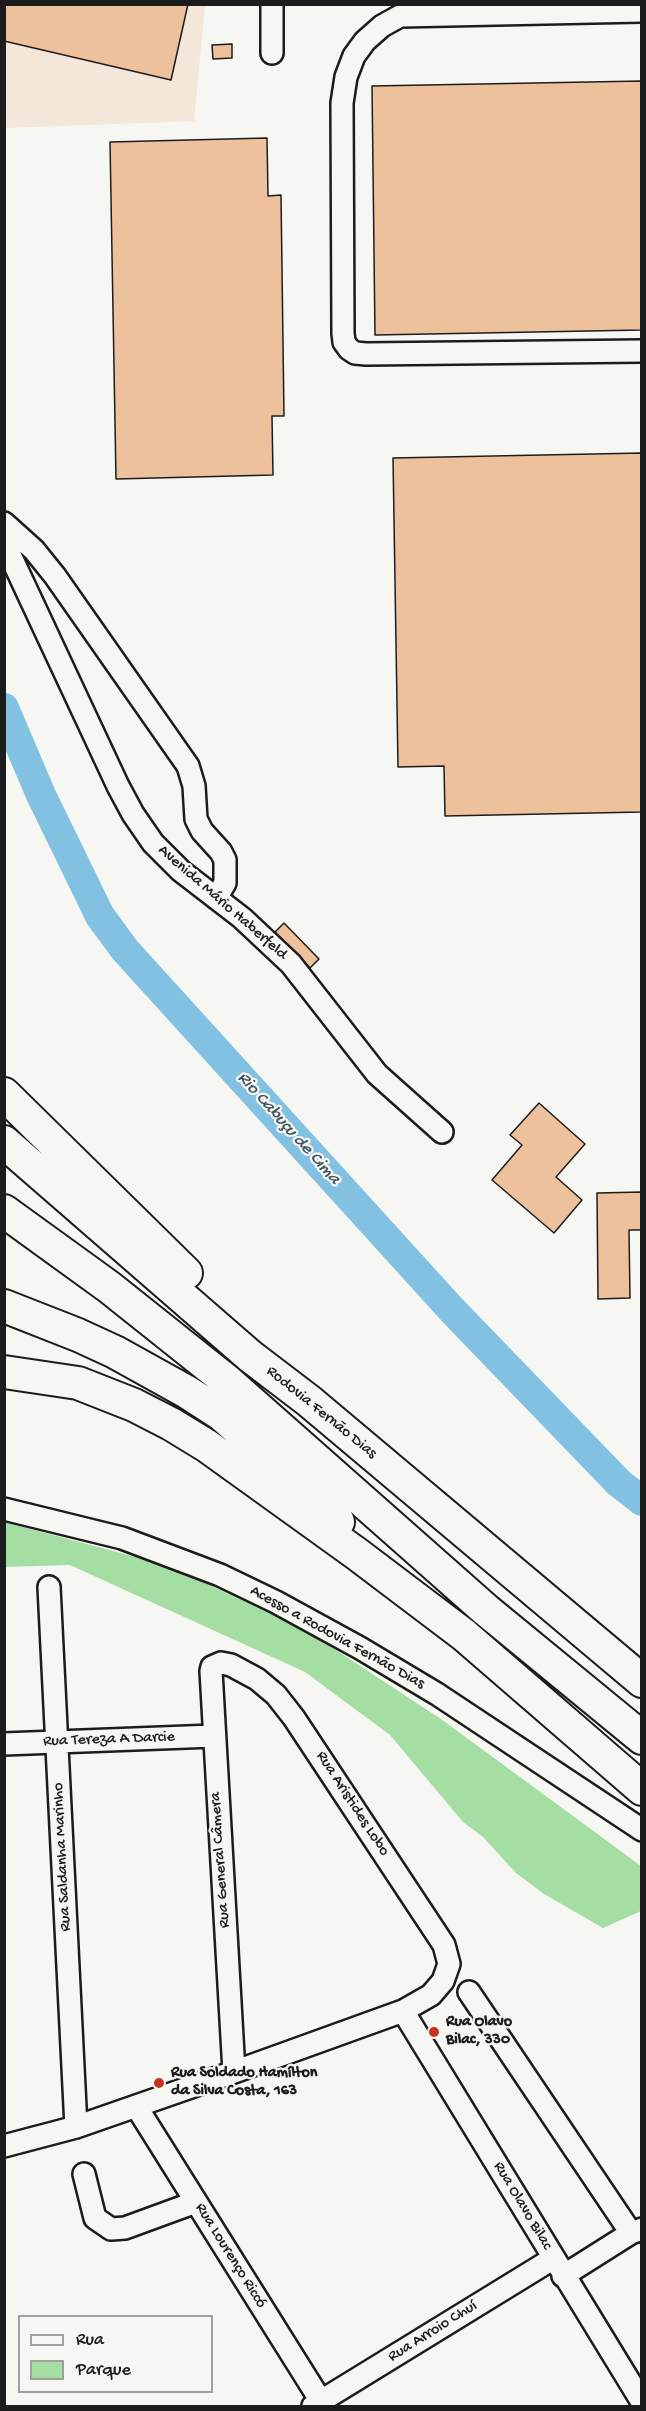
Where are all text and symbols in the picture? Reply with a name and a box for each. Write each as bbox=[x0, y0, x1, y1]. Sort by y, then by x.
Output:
street label: Avenida Mário Haberfeld bbox=[153, 841, 291, 965]
water label: Rio Cabuçu de Cima bbox=[232, 1068, 344, 1190]
street label: Rodovia Fernão Dias bbox=[262, 1362, 380, 1464]
street label: Acesso a Rodovia Fernão Dias bbox=[246, 1582, 428, 1694]
street label: Rua Tereza A Darcie bbox=[43, 1728, 175, 1752]
street label: Rua Aristides Lobo bbox=[311, 1748, 393, 1860]
street label: Rua Saldanha Marinho bbox=[50, 1782, 76, 1932]
street label: Rua General Câmera bbox=[207, 1791, 235, 1929]
place label: Rua Olavo Bilac, 330 bbox=[446, 2013, 512, 2051]
marker: Rua Olavo Bilac, 330 bbox=[427, 2025, 441, 2039]
place label: Rua Soldado Hamílton da Silva Costa, 163 bbox=[171, 2064, 317, 2102]
marker: Rua Soldado Hamílton da Silva Costa, 163 bbox=[152, 2076, 166, 2090]
street label: Rua Olavo Bilac bbox=[488, 2159, 556, 2253]
street label: Rua Lourenço Riccó bbox=[190, 2200, 270, 2312]
street label: Rua Arroio Chuí bbox=[385, 2297, 481, 2367]
legend bbox=[18, 2315, 213, 2393]
text: Rua bbox=[76, 2330, 104, 2351]
text: Parque bbox=[76, 2360, 131, 2381]

